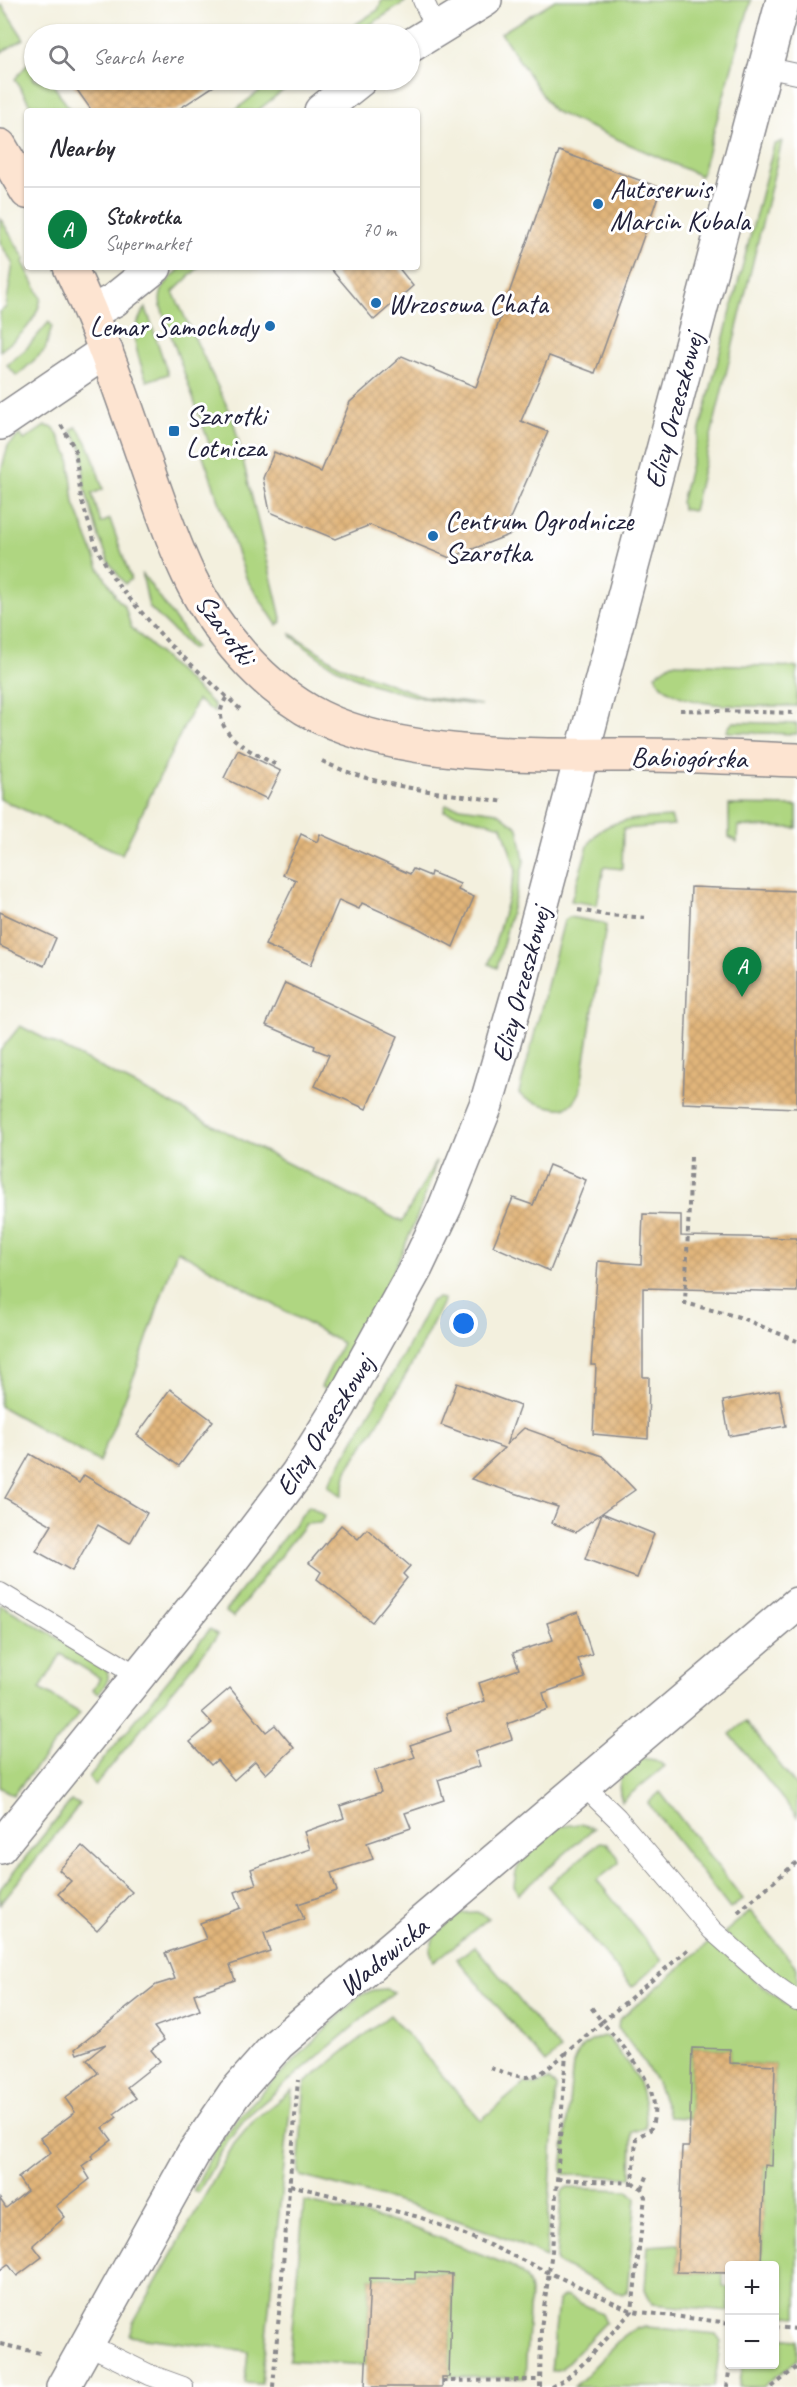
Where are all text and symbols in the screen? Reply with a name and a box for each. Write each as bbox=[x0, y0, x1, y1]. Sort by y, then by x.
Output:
search box bbox=[24, 24, 420, 90]
icon: search bbox=[45, 41, 78, 74]
text: Search here bbox=[93, 43, 183, 71]
text: Nearby bbox=[48, 131, 113, 164]
place label: Autoserwis Marcin Kubala bbox=[610, 171, 751, 238]
marker: Autoserwis Marcin Kubala bbox=[591, 197, 605, 211]
text: Stokrotka bbox=[105, 203, 180, 231]
text: A bbox=[62, 217, 73, 242]
text: 70 m bbox=[362, 217, 396, 242]
text: Supermarket bbox=[105, 231, 190, 256]
place label: Wrzosowa Chata bbox=[388, 286, 550, 321]
marker: Wrzosowa Chata bbox=[369, 296, 383, 310]
place label: Lemar Samochody bbox=[89, 309, 260, 344]
marker: Lemar Samochody bbox=[263, 319, 277, 333]
street label: Elizy Orzeszkowej bbox=[636, 325, 712, 492]
place label: Szarotki Lotnicza bbox=[186, 398, 270, 465]
marker: Szarotki Lotnicza bbox=[167, 424, 181, 438]
place label: Centrum Ogrodnicze Szarotka bbox=[445, 503, 635, 570]
marker: Centrum Ogrodnicze Szarotka bbox=[426, 529, 440, 543]
street label: Szarotki bbox=[188, 587, 266, 675]
street label: Babiogórska bbox=[631, 739, 749, 776]
street label: Elizy Orzeszkowej bbox=[483, 899, 559, 1066]
pin: A bbox=[722, 948, 762, 997]
your location bbox=[449, 1309, 478, 1338]
street label: Elizy Orzeszkowej bbox=[267, 1346, 383, 1502]
street label: Wadowicka bbox=[332, 1908, 436, 2004]
map controls bbox=[725, 2261, 779, 2369]
button: + bbox=[725, 2261, 779, 2315]
button: − bbox=[725, 2315, 779, 2369]

